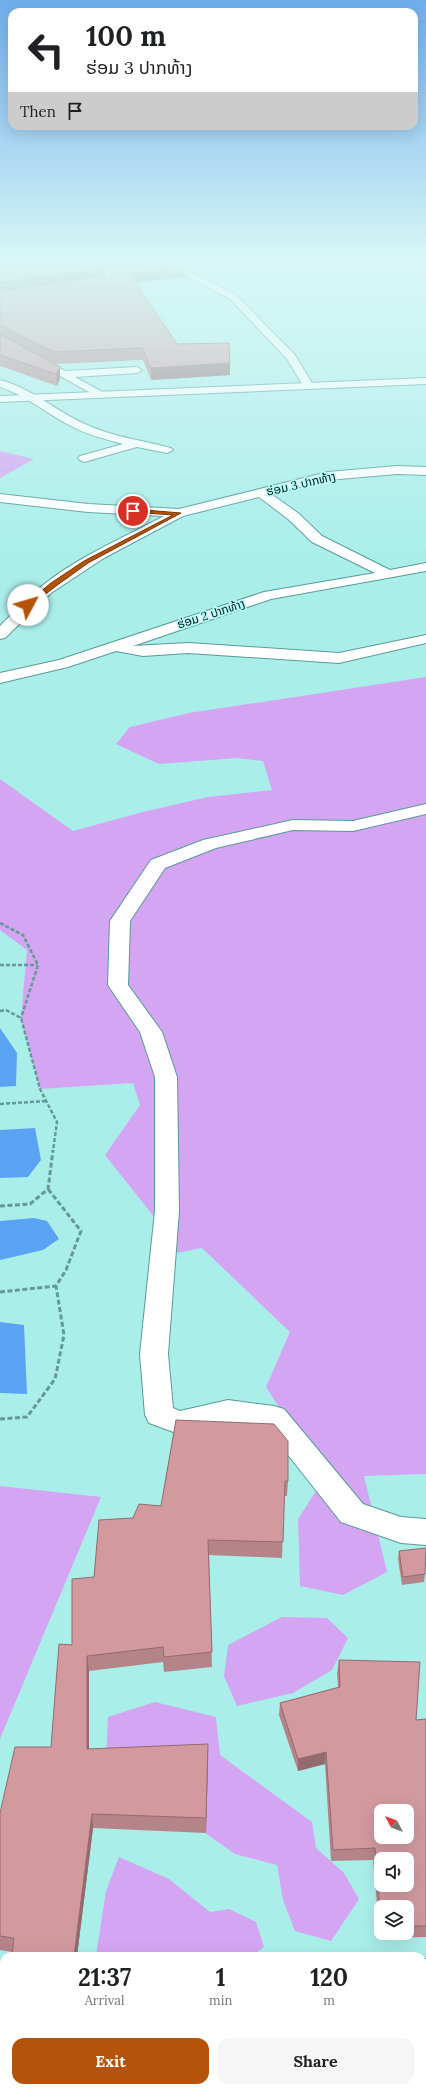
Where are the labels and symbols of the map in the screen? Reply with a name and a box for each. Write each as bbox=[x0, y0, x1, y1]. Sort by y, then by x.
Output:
street label: ຮ່ອມ 3 ປາກທ້າງ bbox=[265, 468, 337, 499]
pin bbox=[116, 494, 150, 528]
position arrow bbox=[7, 584, 49, 626]
street label: ຮ່ອມ 2 ປາກທ້າງ bbox=[175, 595, 247, 632]
north arrow bbox=[374, 1804, 414, 1844]

